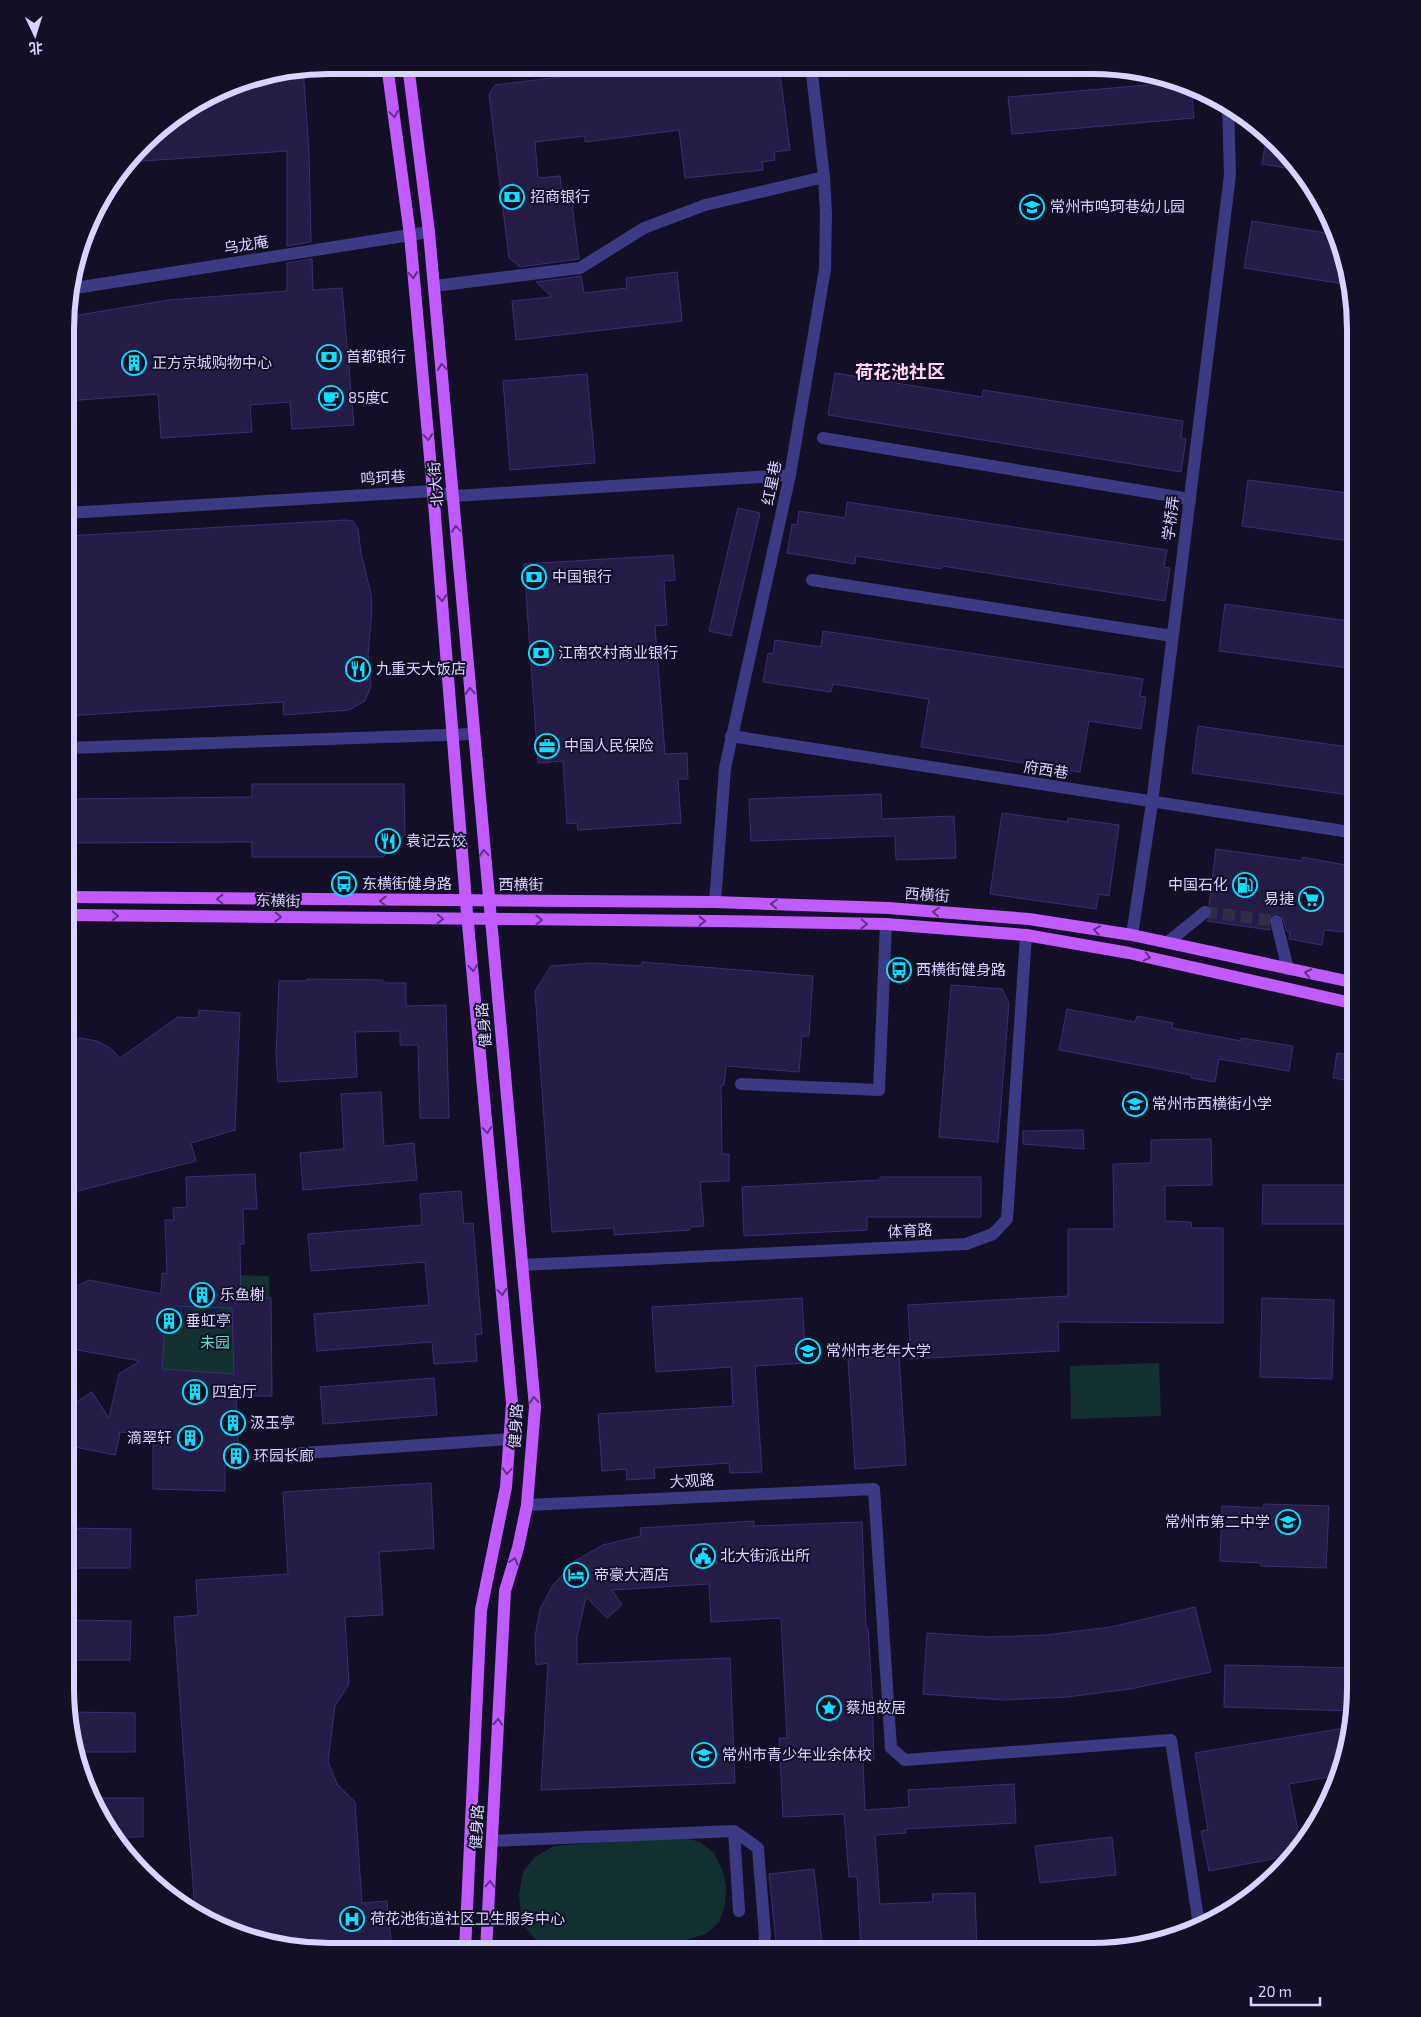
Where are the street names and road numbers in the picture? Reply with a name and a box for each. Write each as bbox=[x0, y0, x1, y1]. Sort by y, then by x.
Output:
street label: 乌龙庵 bbox=[222, 232, 269, 256]
street label: 红星巷 bbox=[758, 459, 784, 507]
street label: 北大街 bbox=[424, 461, 446, 507]
street label: 鸣珂巷 bbox=[360, 467, 406, 487]
street label: 学桥弄 bbox=[1158, 494, 1182, 541]
street label: 府西巷 bbox=[1023, 757, 1070, 781]
street label: 西横街 bbox=[498, 875, 544, 893]
street label: 西横街 bbox=[904, 883, 950, 905]
street label: 东横街 bbox=[255, 891, 301, 909]
street label: 健身路 bbox=[472, 1002, 494, 1048]
street label: 体育路 bbox=[887, 1220, 933, 1240]
street label: 健身路 bbox=[505, 1403, 525, 1449]
street label: 大观路 bbox=[669, 1470, 715, 1490]
street label: 健身路 bbox=[466, 1804, 486, 1850]

